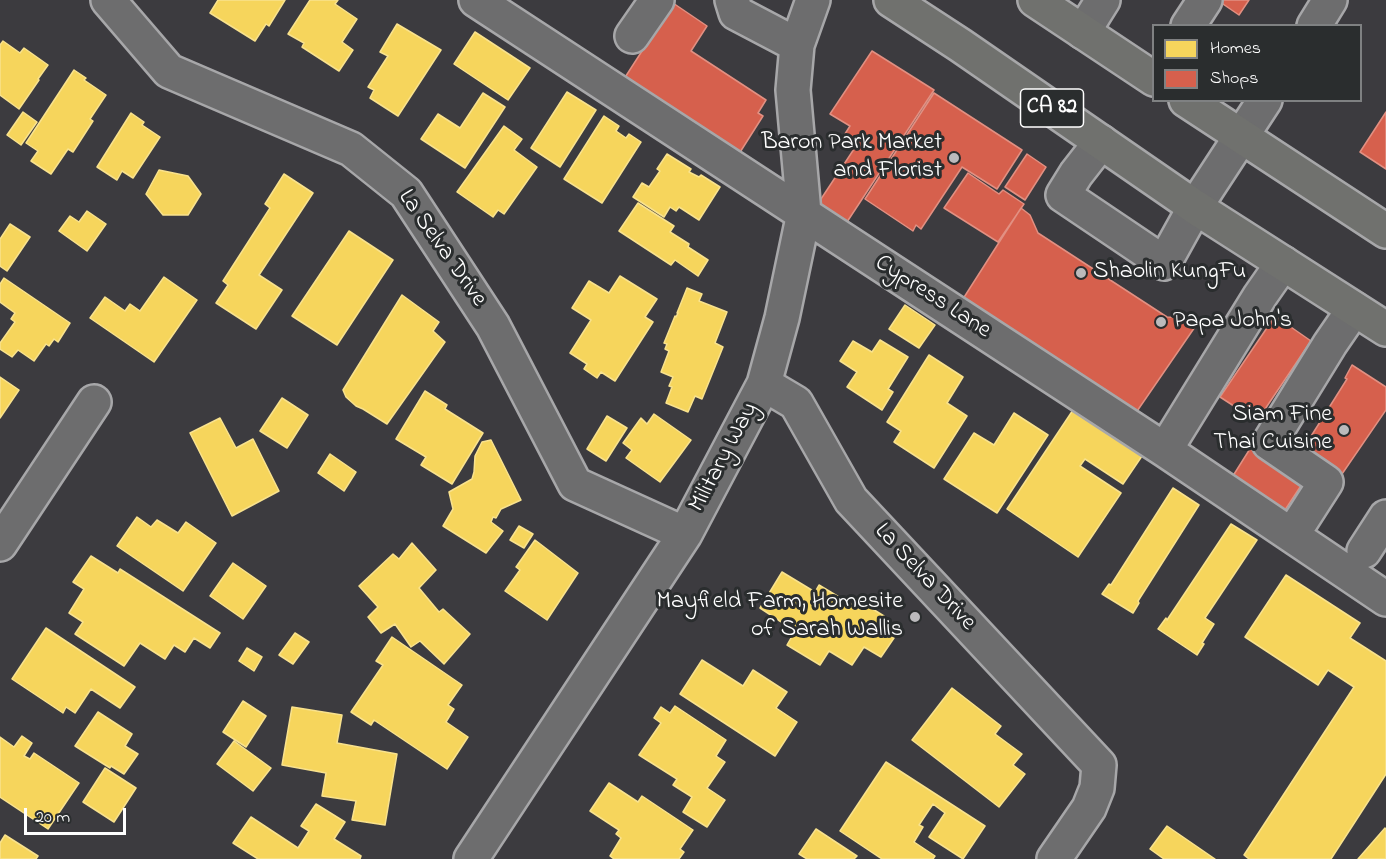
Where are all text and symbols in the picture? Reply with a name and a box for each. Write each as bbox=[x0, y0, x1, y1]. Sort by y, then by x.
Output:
legend bbox=[1152, 24, 1362, 102]
text: Homes bbox=[1210, 36, 1261, 62]
text: Shops bbox=[1210, 66, 1258, 92]
road number: CA 82 bbox=[1020, 89, 1084, 127]
place label: Baron Park Market and Florist bbox=[761, 130, 942, 186]
marker: Baron Park Market and Florist bbox=[947, 151, 961, 165]
street label: La Selva Drive bbox=[390, 185, 492, 313]
street label: Cypress Lane bbox=[869, 250, 995, 346]
place label: Shaolin KungFu bbox=[1093, 259, 1246, 287]
marker: Shaolin KungFu bbox=[1074, 266, 1088, 280]
place label: Papa John's bbox=[1173, 308, 1292, 336]
marker: Papa John's bbox=[1154, 315, 1168, 329]
street label: Military Way bbox=[684, 398, 766, 518]
place label: Siam Fine Thai Cuisine bbox=[1213, 402, 1332, 458]
marker: Siam Fine Thai Cuisine bbox=[1337, 423, 1351, 437]
street label: La Selva Drive bbox=[867, 518, 981, 638]
place label: Mayfield Farm, Homesite of Sarah Wallis bbox=[657, 589, 903, 645]
marker: Mayfield Farm, Homesite of Sarah Wallis bbox=[908, 610, 922, 624]
scale bar bbox=[27, 796, 129, 834]
text: 20 m bbox=[35, 805, 70, 831]

